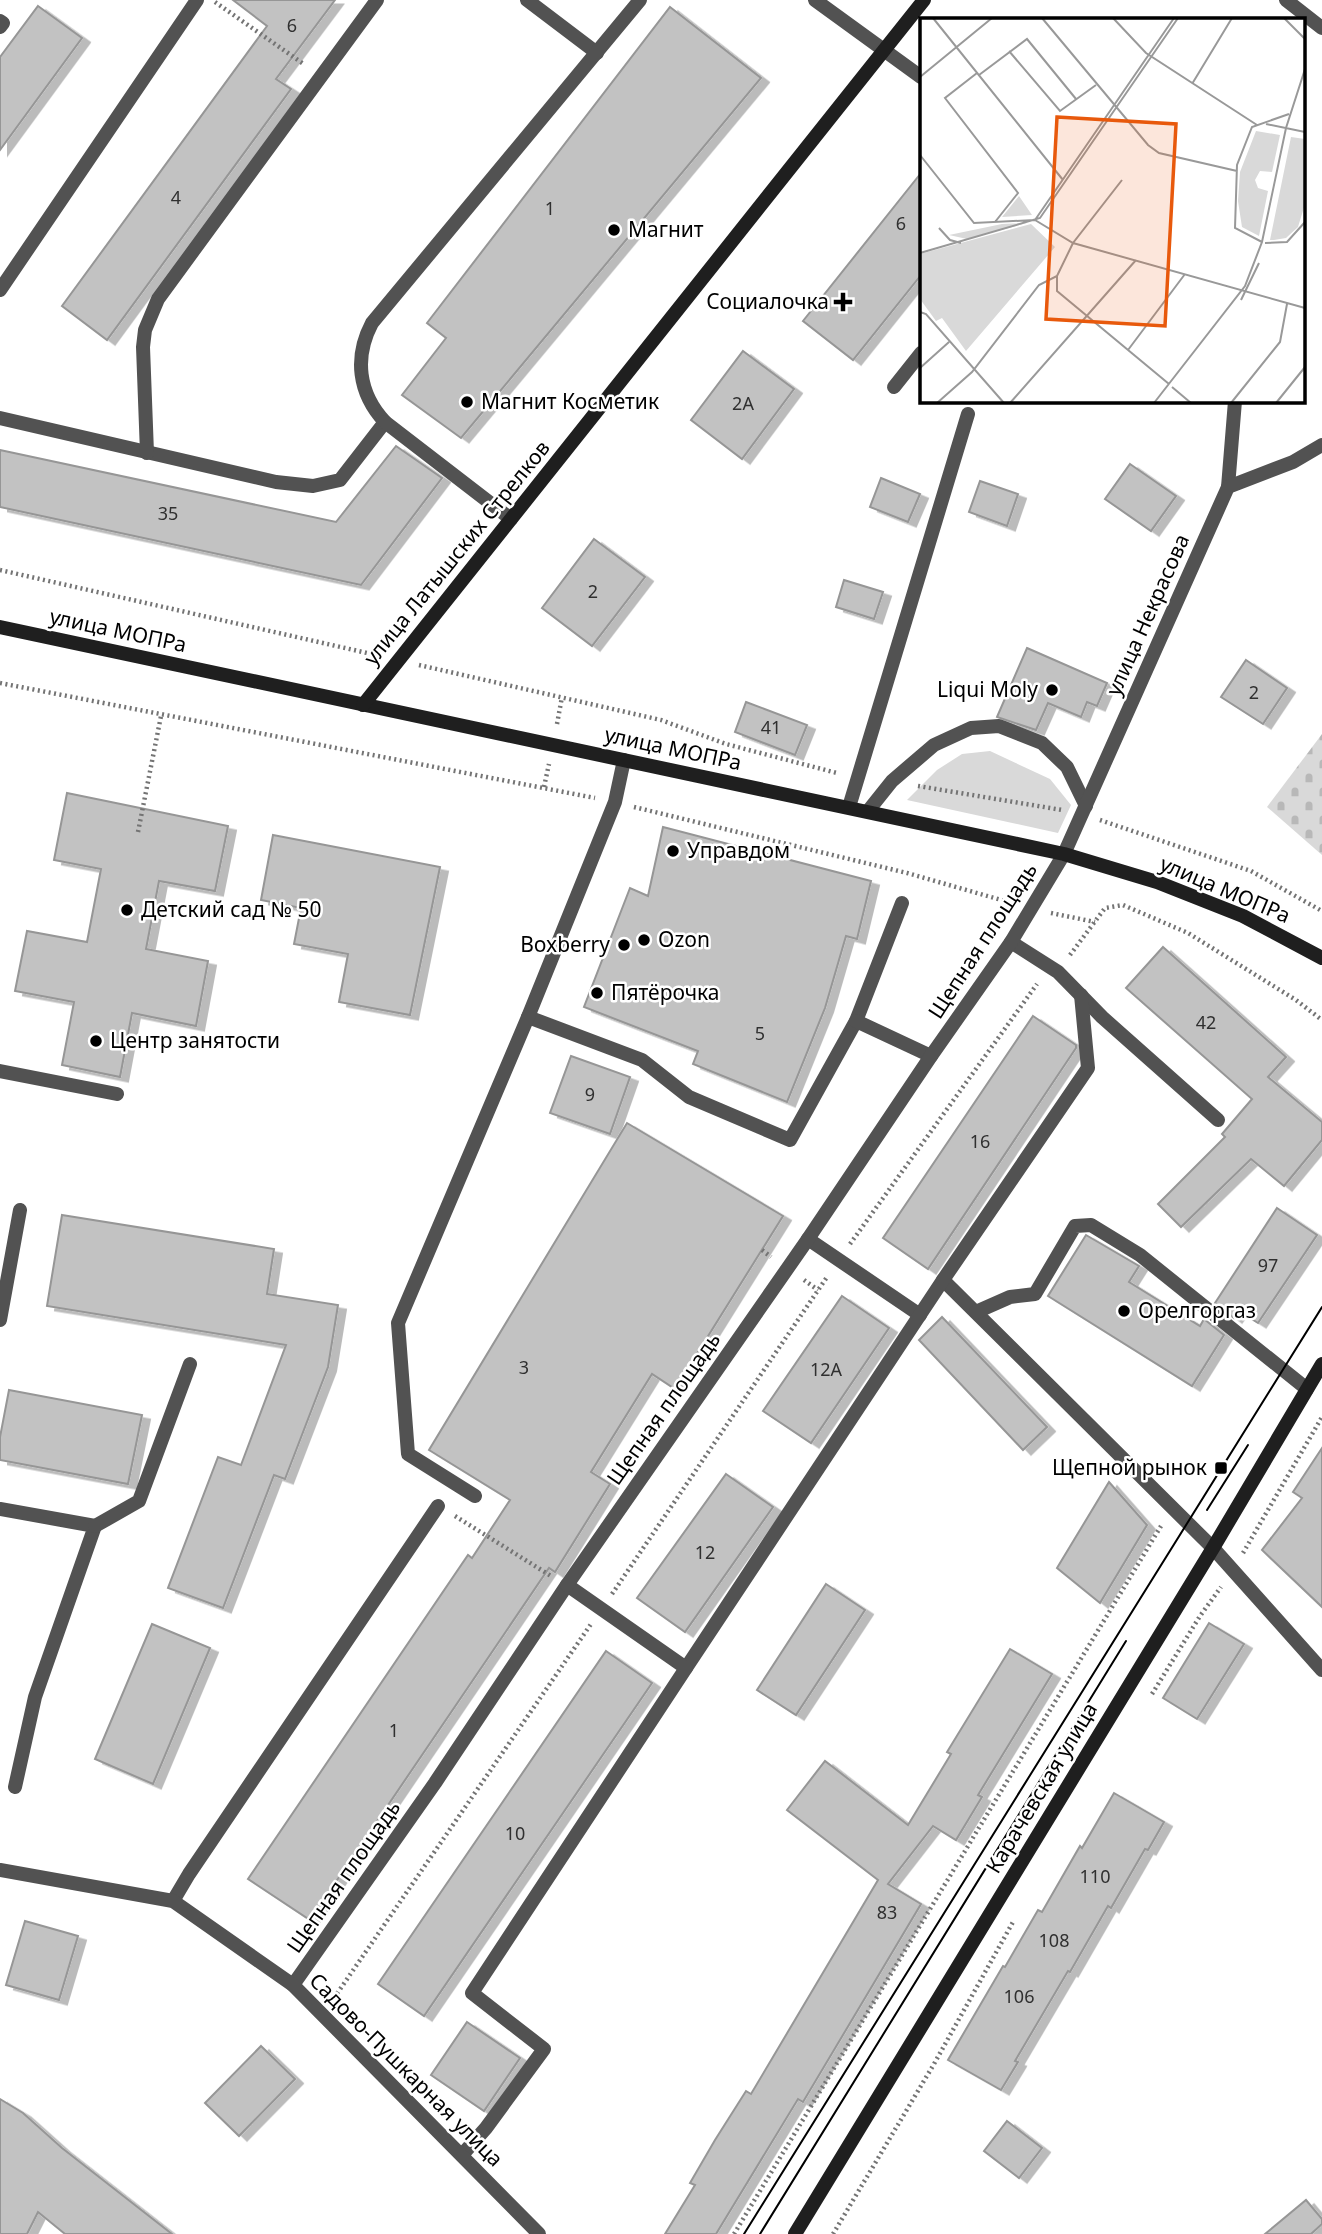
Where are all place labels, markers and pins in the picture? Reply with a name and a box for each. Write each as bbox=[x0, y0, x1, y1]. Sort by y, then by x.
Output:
place label: Магнит bbox=[628, 215, 704, 243]
marker: Магнит bbox=[606, 222, 622, 238]
place label: Социалочка bbox=[706, 287, 829, 315]
marker: Социалочка bbox=[835, 294, 851, 310]
place label: Магнит Косметик bbox=[481, 387, 659, 415]
marker: Магнит Косметик bbox=[459, 394, 475, 410]
place label: Liqui Moly bbox=[937, 675, 1038, 703]
marker: Liqui Moly bbox=[1044, 682, 1060, 698]
place label: Управдом bbox=[687, 836, 790, 864]
marker: Управдом bbox=[665, 843, 681, 859]
place label: Детский сад № 50 bbox=[141, 895, 321, 923]
marker: Детский сад № 50 bbox=[119, 902, 135, 918]
place label: Ozon bbox=[658, 925, 710, 953]
place label: Boxberry bbox=[520, 930, 610, 958]
marker: Ozon bbox=[636, 932, 652, 948]
marker: Boxberry bbox=[616, 937, 632, 953]
place label: Пятёрочка bbox=[611, 978, 719, 1006]
marker: Пятёрочка bbox=[589, 985, 605, 1001]
place label: Центр занятости bbox=[110, 1026, 280, 1054]
marker: Центр занятости bbox=[88, 1033, 104, 1049]
place label: Орелгоргаз bbox=[1138, 1296, 1256, 1324]
marker: Орелгоргаз bbox=[1116, 1303, 1132, 1319]
place label: Щепной рынок bbox=[1052, 1453, 1207, 1481]
marker: Щепной рынок bbox=[1213, 1460, 1229, 1476]

